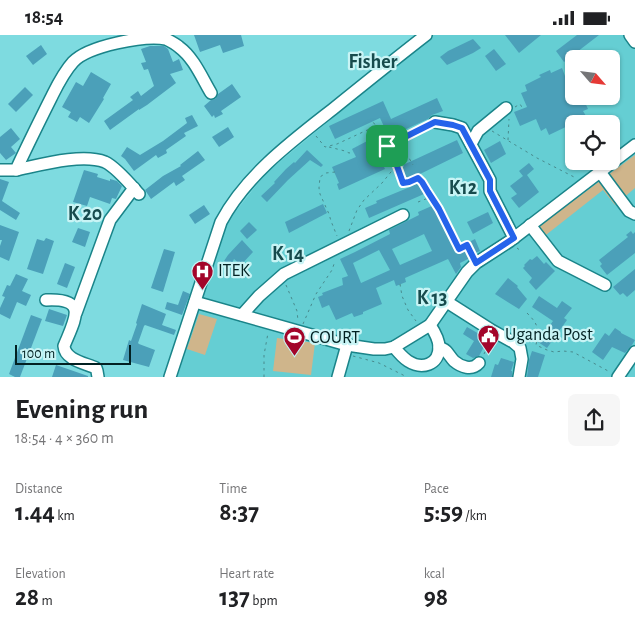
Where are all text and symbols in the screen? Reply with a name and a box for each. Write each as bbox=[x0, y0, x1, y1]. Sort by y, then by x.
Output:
text: 18:54 bbox=[25, 8, 63, 27]
north arrow bbox=[565, 50, 620, 105]
map controls bbox=[565, 50, 620, 170]
district label: Fisher bbox=[348, 52, 398, 72]
button: locate bbox=[565, 115, 620, 170]
pin bbox=[366, 125, 408, 167]
icon: arrive bbox=[373, 132, 401, 160]
district label: K12 bbox=[449, 178, 477, 198]
district label: K 20 bbox=[68, 204, 102, 224]
district label: K 14 bbox=[272, 244, 304, 264]
hospital icon: ITEK bbox=[190, 259, 214, 290]
place label: ITEK bbox=[218, 262, 250, 280]
district label: K 13 bbox=[417, 288, 447, 308]
public building icon: Uganda Post bbox=[477, 323, 501, 354]
sports icon: COURT bbox=[282, 326, 306, 357]
place label: Uganda Post bbox=[505, 326, 593, 344]
place label: COURT bbox=[310, 329, 360, 347]
scale bar bbox=[15, 342, 131, 365]
text: 100 m bbox=[22, 347, 55, 361]
button: share bbox=[568, 394, 620, 446]
text: Evening run bbox=[15, 396, 148, 424]
text: 18:54 · 4 × 360 m bbox=[15, 430, 114, 446]
text: Distance bbox=[15, 482, 62, 496]
text: Time bbox=[219, 482, 247, 496]
text: Pace bbox=[424, 482, 449, 496]
text: 1.44 bbox=[15, 500, 55, 525]
text: 8:37 bbox=[219, 500, 259, 525]
text: 5:59 bbox=[424, 500, 463, 525]
text: km bbox=[55, 509, 75, 523]
text: /km bbox=[463, 509, 487, 523]
text: Elevation bbox=[15, 567, 66, 581]
text: Heart rate bbox=[219, 567, 274, 581]
text: kcal bbox=[424, 567, 445, 581]
text: 28 bbox=[15, 585, 39, 610]
text: 137 bbox=[219, 585, 250, 610]
text: 98 bbox=[424, 585, 448, 610]
text: m bbox=[39, 594, 53, 608]
text: bpm bbox=[250, 594, 278, 608]

